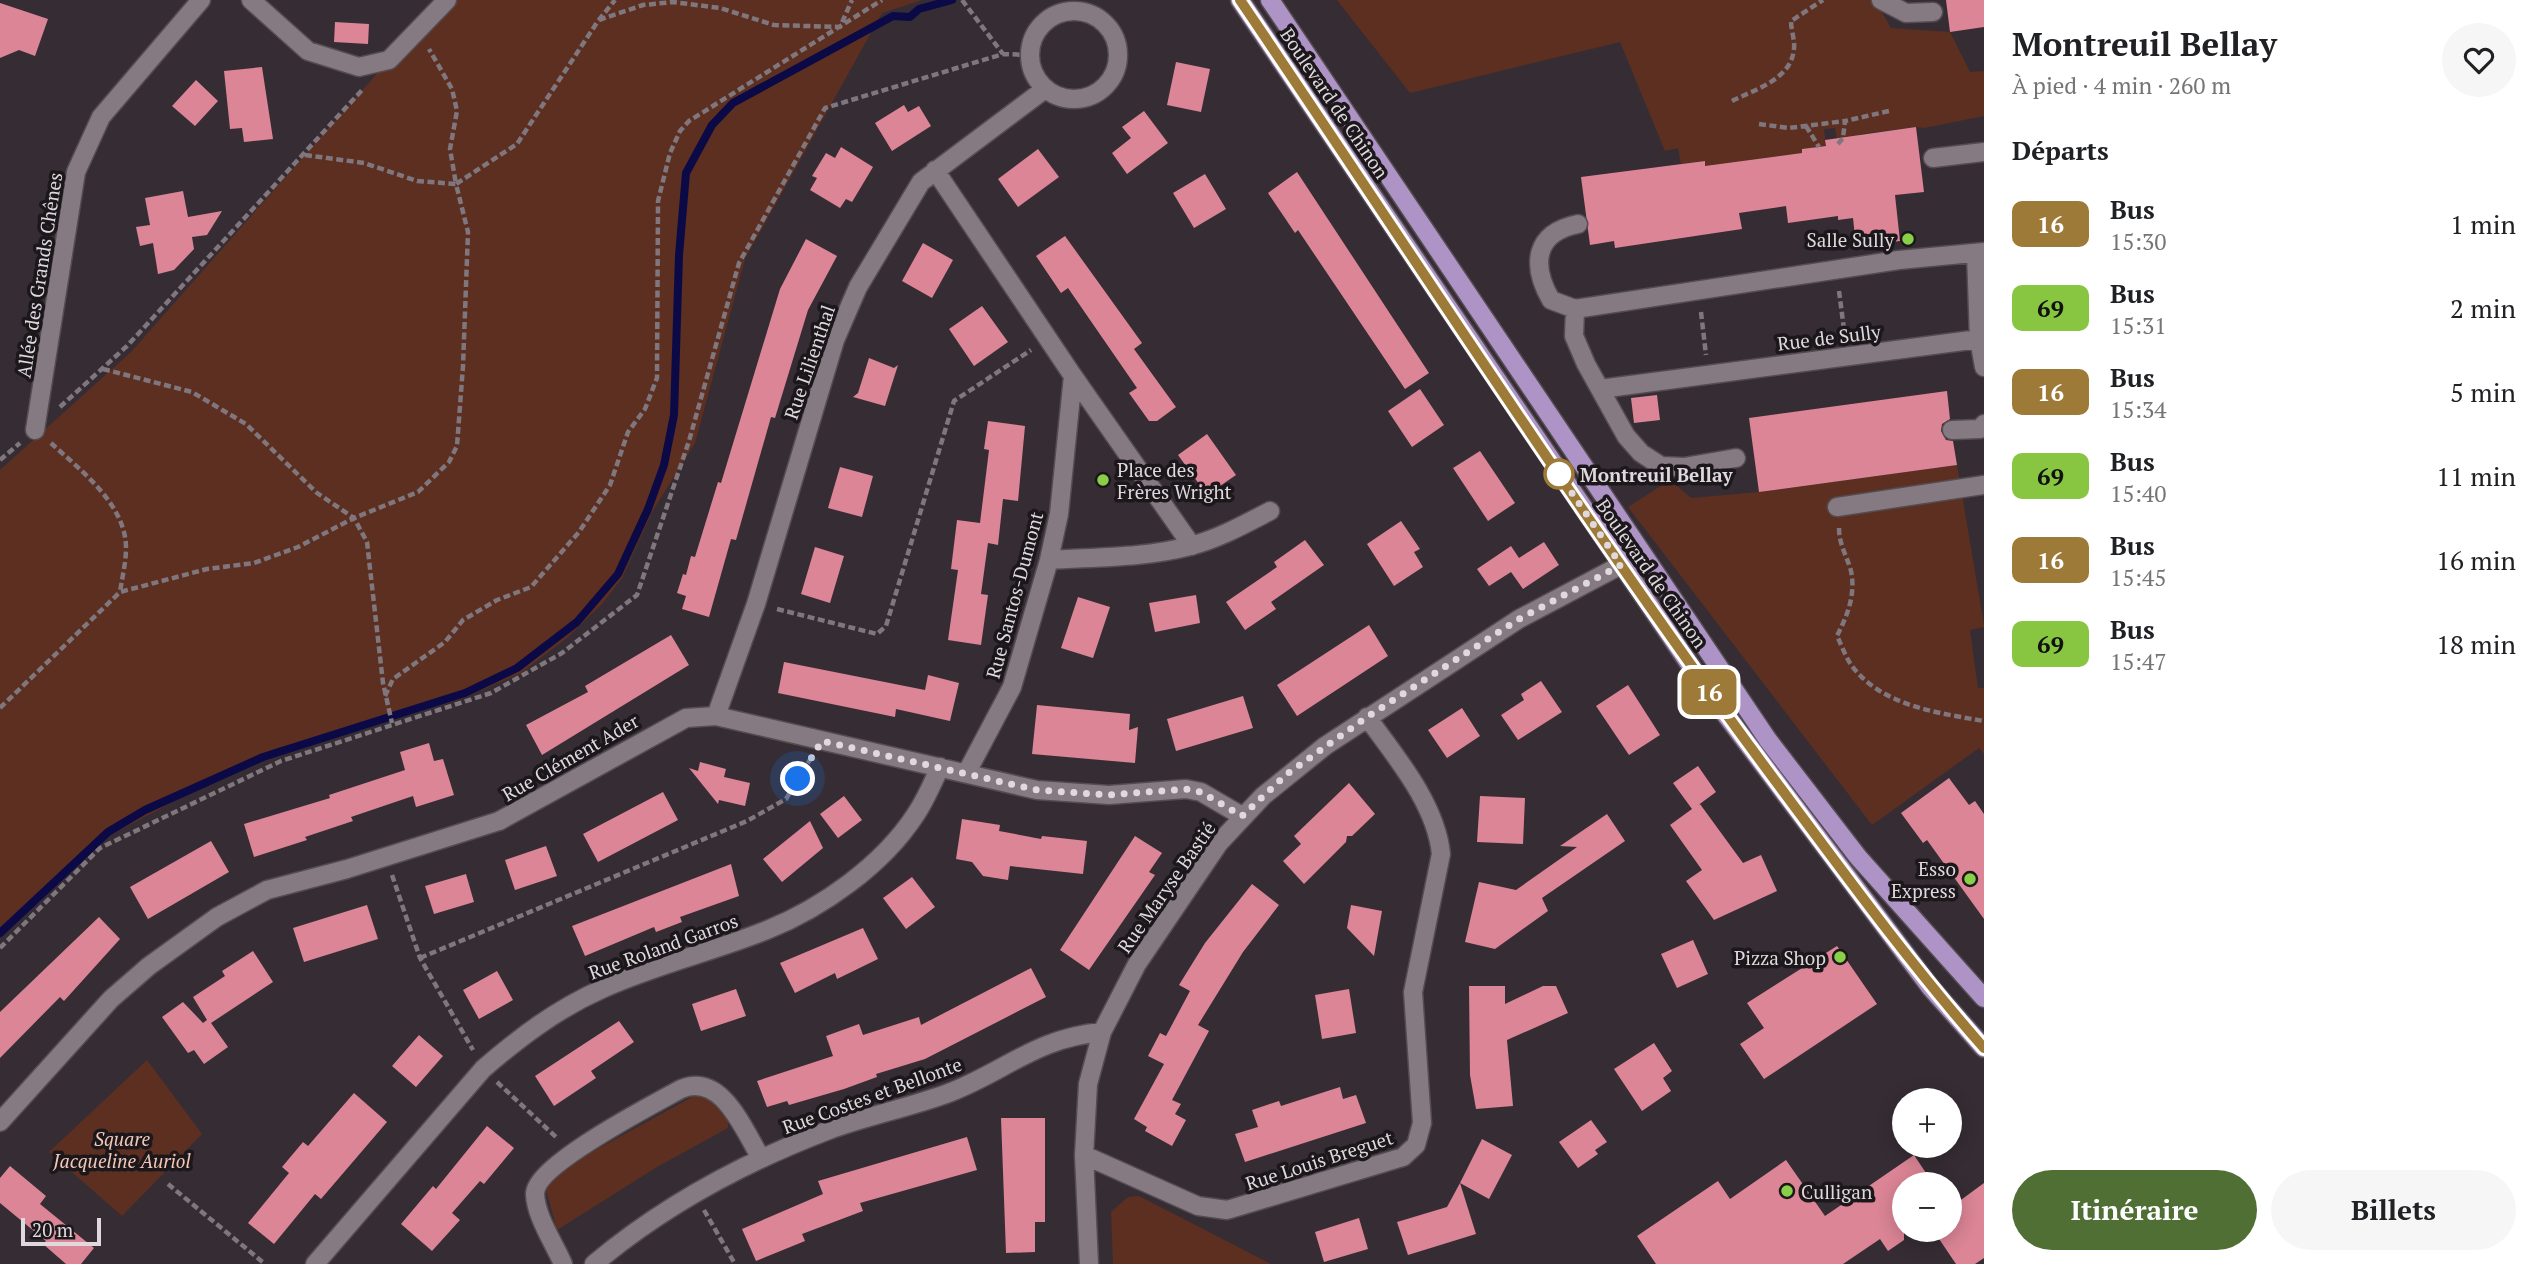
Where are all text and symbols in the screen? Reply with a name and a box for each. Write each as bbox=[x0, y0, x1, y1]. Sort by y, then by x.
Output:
text: Montreuil Bellay bbox=[2012, 22, 2277, 65]
street label: Boulevard de Chinon bbox=[1275, 23, 1395, 183]
button: heart bbox=[2442, 23, 2516, 97]
text: À pied · 4 min · 260 m bbox=[2012, 70, 2231, 101]
text: Départs bbox=[2012, 133, 2109, 167]
street label: Allée des Grands Chênes bbox=[10, 170, 68, 380]
text: Bus bbox=[2110, 192, 2155, 226]
text: 1 min bbox=[2450, 207, 2516, 241]
text: 16 bbox=[2037, 208, 2064, 240]
text: 15:30 bbox=[2110, 226, 2167, 257]
place label: Salle Sully bbox=[1806, 227, 1894, 252]
marker: Salle Sully bbox=[1900, 231, 1916, 247]
text: Bus bbox=[2110, 276, 2155, 310]
text: 2 min bbox=[2450, 291, 2516, 325]
text: 69 bbox=[2037, 292, 2064, 324]
street label: Rue Lilienthal bbox=[778, 302, 840, 422]
text: 15:31 bbox=[2110, 310, 2167, 341]
street label: Rue de Sully bbox=[1776, 318, 1883, 356]
text: Bus bbox=[2110, 360, 2155, 394]
text: 5 min bbox=[2450, 375, 2516, 409]
text: 16 bbox=[2037, 376, 2064, 408]
text: 15:34 bbox=[2110, 394, 2167, 425]
text: Bus bbox=[2110, 444, 2155, 478]
place label: Place des Frères Wright bbox=[1117, 457, 1232, 504]
marker: Montreuil Bellay bbox=[1544, 459, 1574, 489]
text: 11 min bbox=[2436, 459, 2516, 493]
text: 69 bbox=[2037, 460, 2064, 492]
place label: Montreuil Bellay bbox=[1580, 462, 1733, 487]
marker: Place des Frères Wright bbox=[1095, 472, 1111, 488]
text: 15:40 bbox=[2110, 478, 2167, 509]
street label: Boulevard de Chinon bbox=[1591, 493, 1713, 653]
street label: Rue Santos-Dumont bbox=[980, 509, 1048, 681]
text: Bus bbox=[2110, 528, 2155, 562]
text: 16 min bbox=[2436, 543, 2516, 577]
text: 16 bbox=[2037, 544, 2064, 576]
text: 15:45 bbox=[2110, 562, 2167, 593]
text: Bus bbox=[2110, 612, 2155, 646]
text: 18 min bbox=[2436, 627, 2516, 661]
text: 69 bbox=[2037, 628, 2064, 660]
text: 15:47 bbox=[2110, 646, 2167, 677]
line badge: 16 bbox=[1678, 669, 1740, 715]
text: 16 bbox=[1695, 676, 1723, 708]
street label: Rue Clément Ader bbox=[497, 707, 643, 806]
your location bbox=[780, 761, 815, 796]
street label: Rue Maryse Bastié bbox=[1111, 816, 1221, 958]
place label: Esso Express bbox=[1891, 856, 1956, 903]
marker: Esso Express bbox=[1962, 871, 1978, 887]
street label: Rue Roland Garros bbox=[585, 907, 741, 985]
place label: Pizza Shop bbox=[1734, 945, 1826, 970]
marker: Pizza Shop bbox=[1832, 949, 1848, 965]
street label: Rue Costes et Bellonte bbox=[779, 1051, 965, 1139]
map controls bbox=[1892, 1088, 1962, 1242]
button: + bbox=[1892, 1088, 1962, 1158]
street label: Rue Louis Breguet bbox=[1242, 1124, 1396, 1196]
park label: Square Jacqueline Auriol bbox=[52, 1126, 191, 1173]
button: Itinéraire bbox=[2012, 1170, 2257, 1250]
button: Billets bbox=[2271, 1170, 2516, 1250]
button: − bbox=[1892, 1172, 1962, 1242]
place label: Culligan bbox=[1801, 1179, 1872, 1204]
marker: Culligan bbox=[1779, 1183, 1795, 1199]
scale bar bbox=[21, 1215, 102, 1247]
text: 20 m bbox=[32, 1217, 73, 1242]

